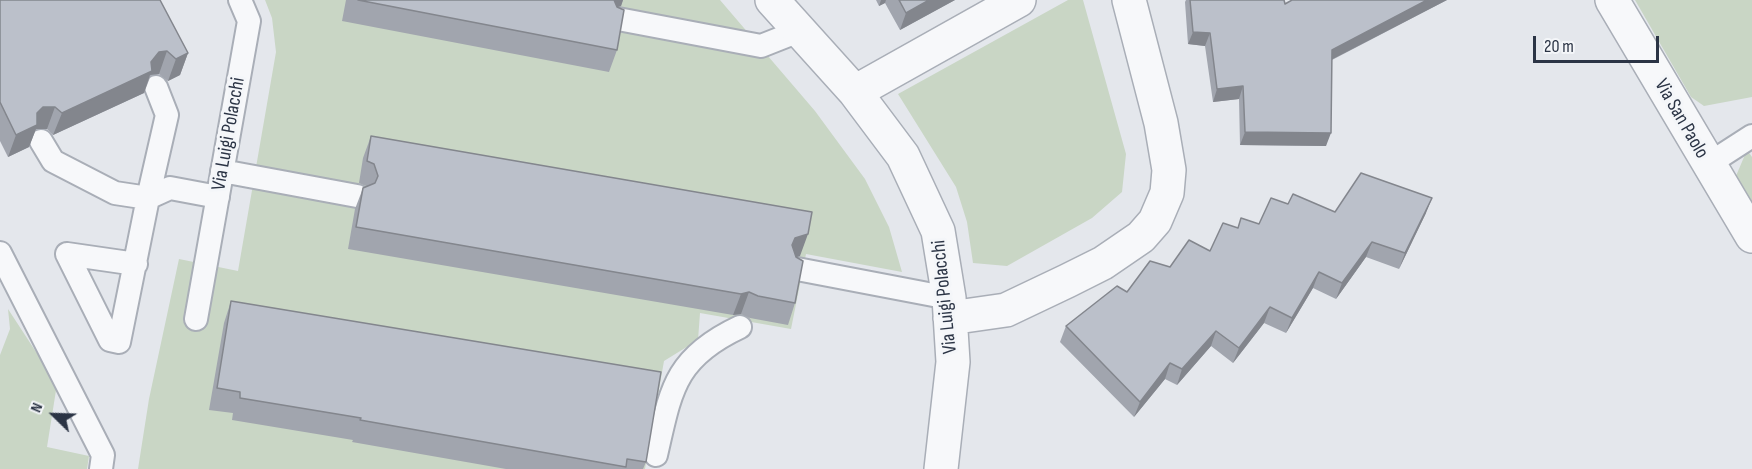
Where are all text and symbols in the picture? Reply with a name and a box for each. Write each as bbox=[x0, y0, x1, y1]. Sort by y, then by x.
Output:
scale bar bbox=[1536, 24, 1662, 62]
text: 20 m bbox=[1544, 36, 1574, 57]
street label: Via San Paolo bbox=[1649, 75, 1713, 163]
street label: Via Luigi Polacchi bbox=[207, 76, 251, 192]
street label: Via Luigi Polacchi bbox=[927, 239, 963, 355]
north arrow bbox=[24, 385, 84, 445]
text: N bbox=[27, 400, 47, 415]

